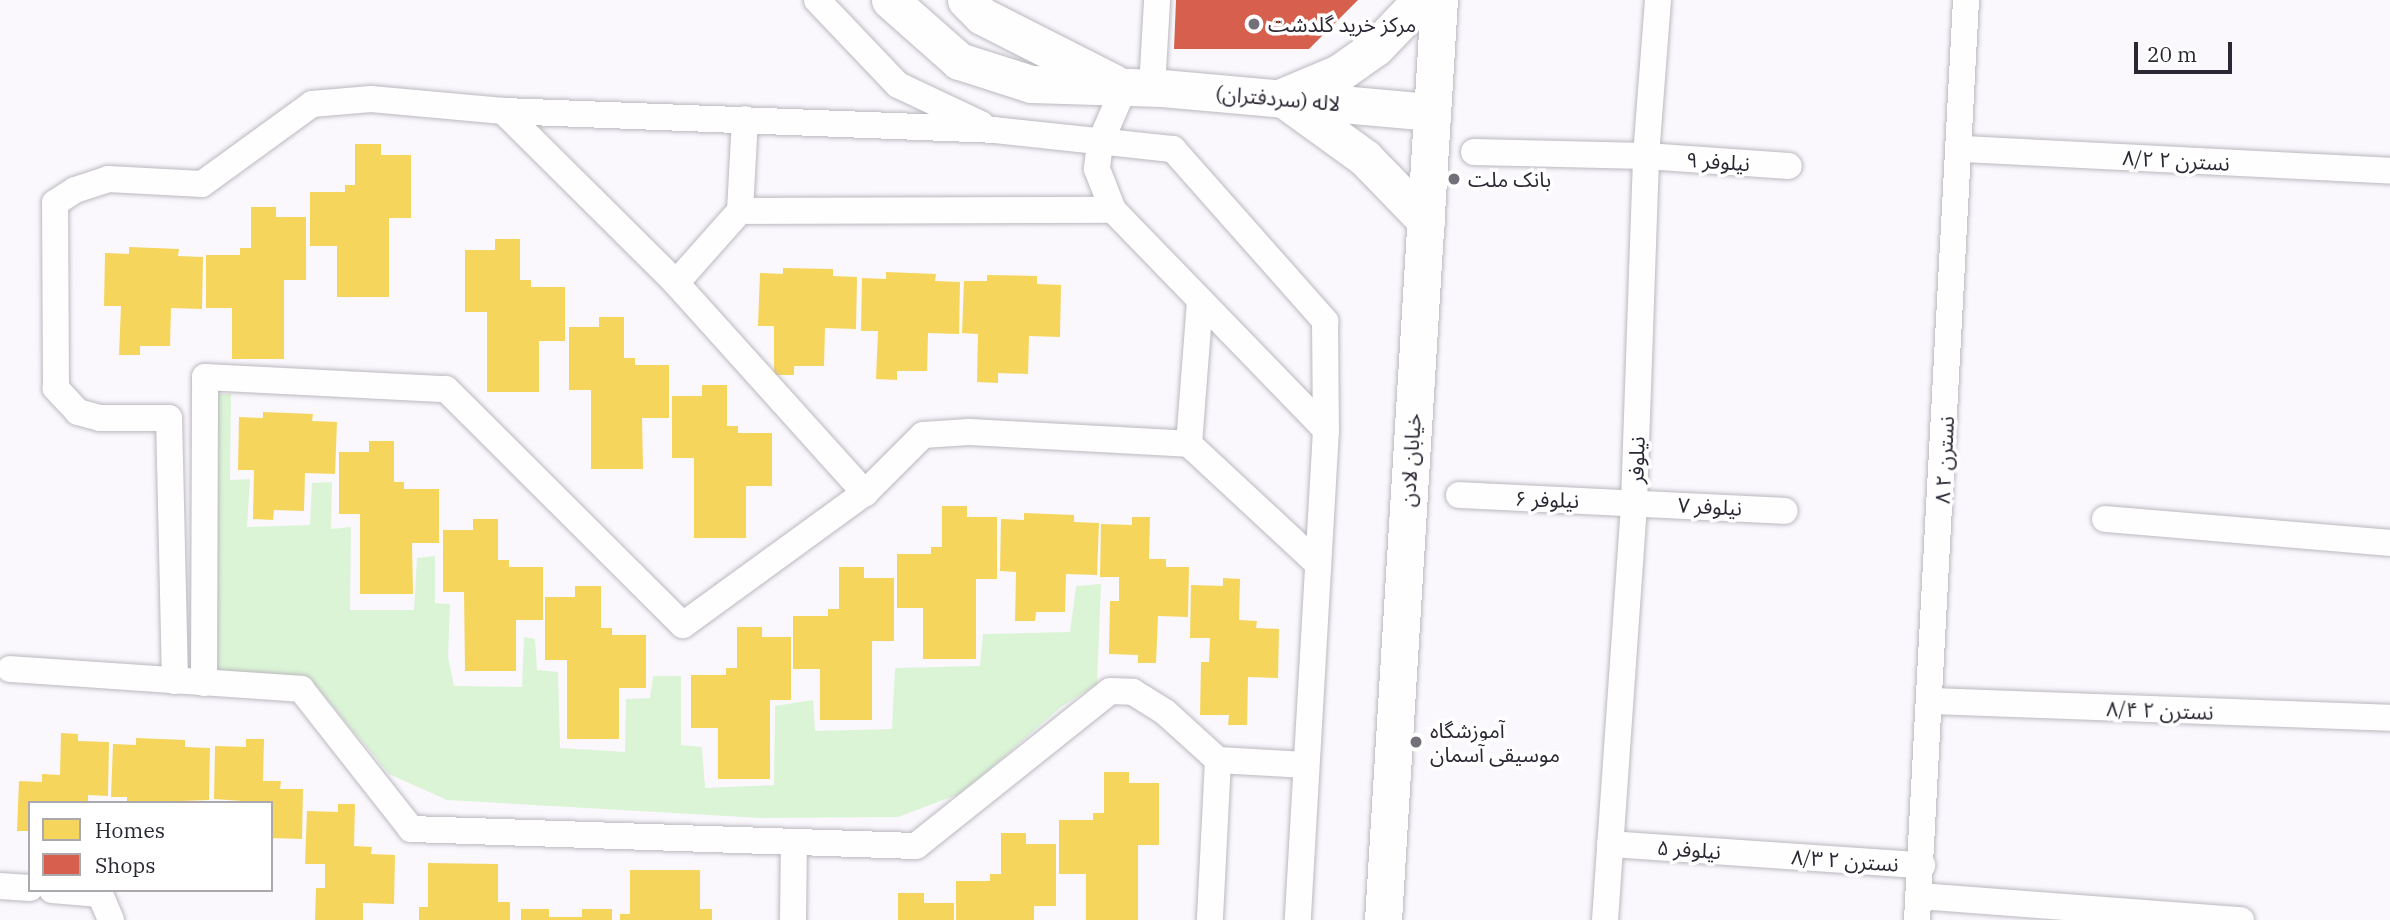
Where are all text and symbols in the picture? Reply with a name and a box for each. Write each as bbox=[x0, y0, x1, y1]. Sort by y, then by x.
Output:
place label: مرکز خرید گلدشت bbox=[1268, 11, 1416, 37]
marker: مرکز خرید گلدشت bbox=[1246, 16, 1262, 32]
scale bar bbox=[2138, 28, 2236, 72]
text: 20 m bbox=[2147, 40, 2197, 68]
street label: لاله (سردفتران) bbox=[1215, 80, 1341, 116]
street label: ۸/۲ نسترن ۲ bbox=[2122, 145, 2230, 175]
street label: ۹ نیلوفر bbox=[1685, 146, 1751, 176]
place label: بانک ملت bbox=[1468, 166, 1551, 192]
marker: بانک ملت bbox=[1446, 171, 1462, 187]
street label: خیابان لادن bbox=[1394, 412, 1426, 508]
street label: ۸ نسترن ۲ bbox=[1929, 416, 1959, 504]
street label: نیلوفر bbox=[1623, 436, 1649, 484]
street label: ۶ نیلوفر bbox=[1514, 485, 1580, 513]
street label: ۷ نیلوفر bbox=[1677, 492, 1743, 520]
street label: ۸/۴ نسترن ۲ bbox=[2106, 696, 2214, 724]
place label: آموزشگاه موسیقی آسمان bbox=[1430, 717, 1560, 767]
marker: آموزشگاه موسیقی آسمان bbox=[1408, 734, 1424, 750]
legend bbox=[28, 801, 273, 892]
text: Homes bbox=[95, 816, 165, 844]
street label: ۵ نیلوفر bbox=[1656, 834, 1722, 864]
street label: ۸/۳ نسترن ۲ bbox=[1791, 844, 1899, 876]
text: Shops bbox=[95, 851, 155, 879]

